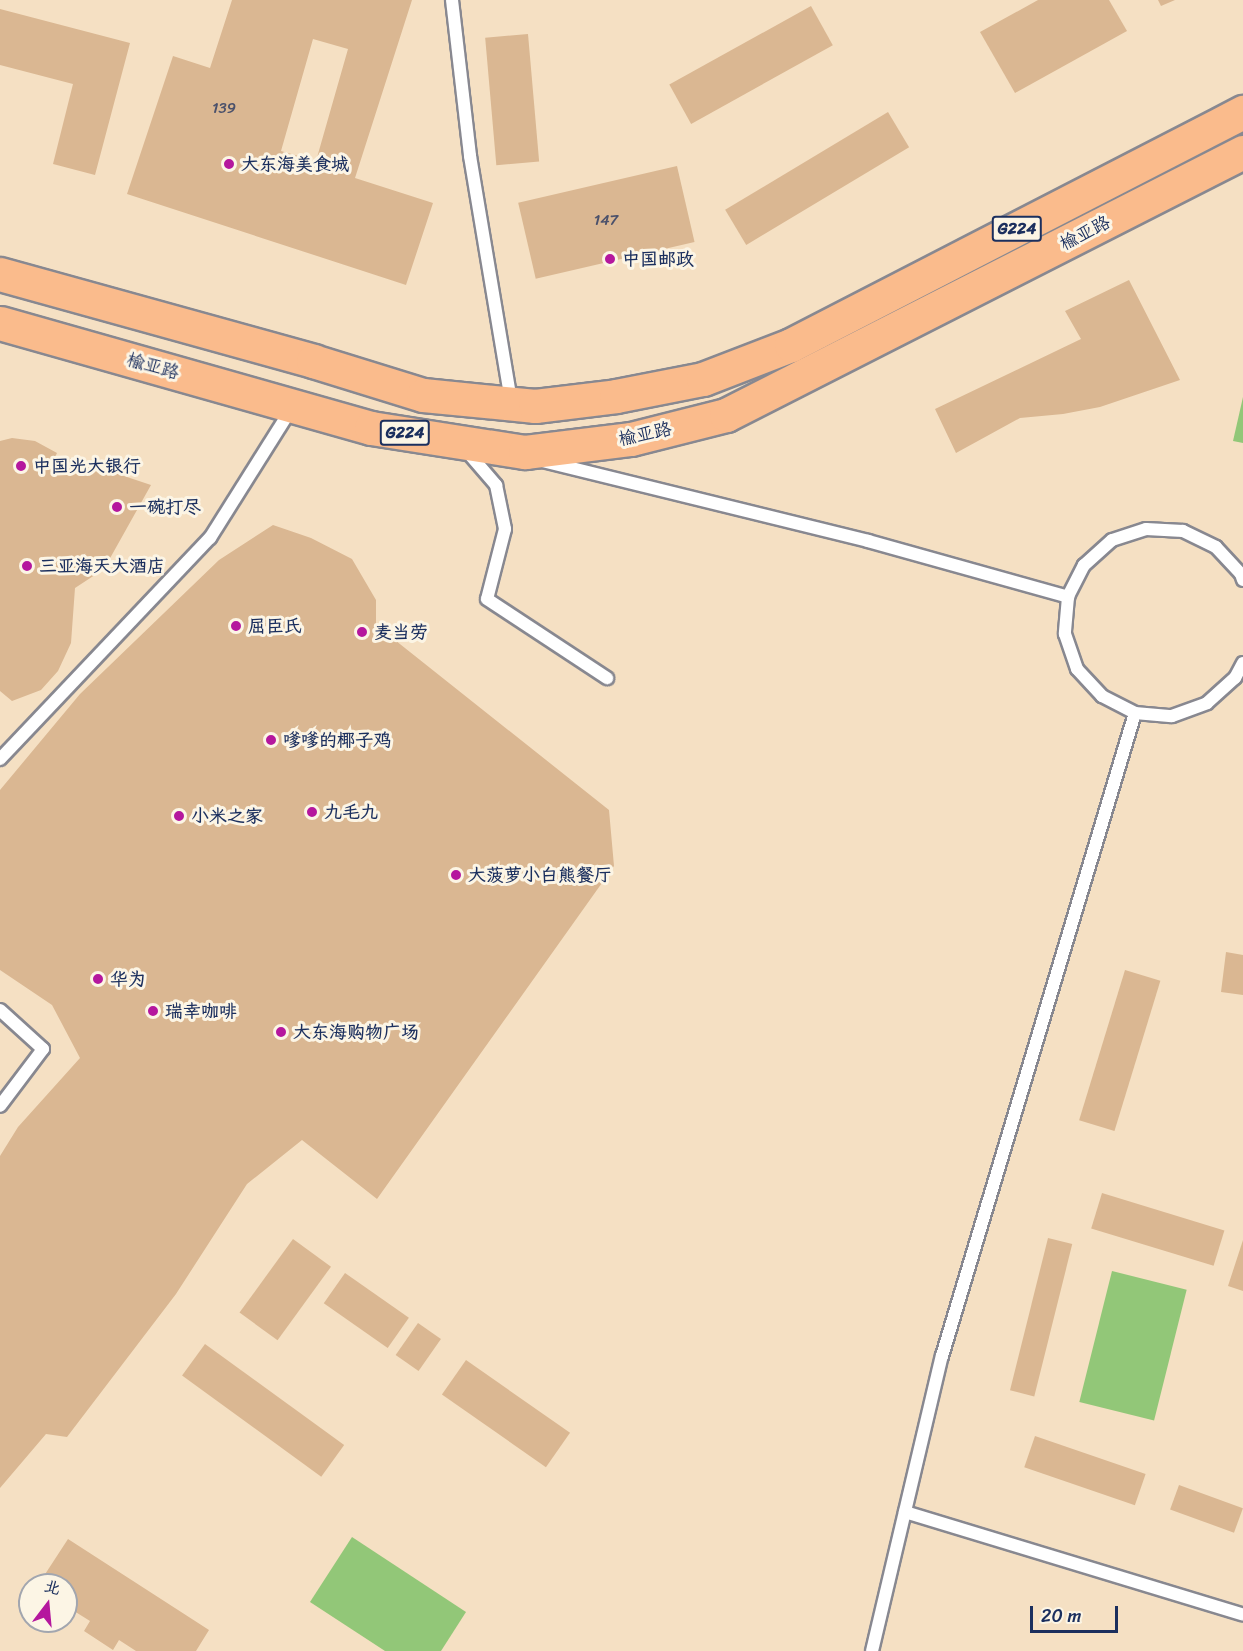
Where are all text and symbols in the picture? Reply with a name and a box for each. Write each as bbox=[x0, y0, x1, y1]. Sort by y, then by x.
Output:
house number: 139 bbox=[212, 100, 236, 118]
place label: 大东海美食城 bbox=[241, 153, 349, 175]
marker: 大东海美食城 bbox=[222, 157, 236, 171]
street label: 榆亚路 bbox=[1056, 211, 1114, 255]
house number: 147 bbox=[594, 212, 618, 230]
road number: G224 bbox=[992, 216, 1042, 242]
place label: 中国邮政 bbox=[622, 248, 694, 270]
marker: 中国邮政 bbox=[603, 252, 617, 266]
street label: 榆亚路 bbox=[124, 348, 182, 384]
street label: 榆亚路 bbox=[616, 418, 674, 450]
road number: G224 bbox=[380, 420, 430, 446]
place label: 中国光大银行 bbox=[33, 455, 141, 477]
marker: 中国光大银行 bbox=[14, 459, 28, 473]
place label: 一碗打尽 bbox=[129, 496, 201, 518]
marker: 一碗打尽 bbox=[110, 500, 124, 514]
place label: 三亚海天大酒店 bbox=[39, 555, 165, 577]
marker: 三亚海天大酒店 bbox=[20, 559, 34, 573]
place label: 屈臣氏 bbox=[248, 615, 302, 637]
marker: 屈臣氏 bbox=[229, 619, 243, 633]
place label: 麦当劳 bbox=[374, 621, 428, 643]
marker: 麦当劳 bbox=[355, 625, 369, 639]
place label: 嗲嗲的椰子鸡 bbox=[283, 729, 391, 751]
marker: 嗲嗲的椰子鸡 bbox=[264, 733, 278, 747]
place label: 九毛九 bbox=[324, 801, 378, 823]
place label: 小米之家 bbox=[191, 805, 263, 827]
marker: 九毛九 bbox=[305, 805, 319, 819]
marker: 小米之家 bbox=[172, 809, 186, 823]
place label: 大菠萝小白熊餐厅 bbox=[468, 864, 612, 886]
marker: 大菠萝小白熊餐厅 bbox=[449, 868, 463, 882]
place label: 华为 bbox=[110, 968, 146, 990]
marker: 华为 bbox=[91, 972, 105, 986]
place label: 瑞幸咖啡 bbox=[165, 1000, 237, 1022]
marker: 瑞幸咖啡 bbox=[146, 1004, 160, 1018]
place label: 大东海购物广场 bbox=[293, 1021, 419, 1043]
marker: 大东海购物广场 bbox=[274, 1025, 288, 1039]
text: 北 bbox=[41, 1571, 64, 1603]
north arrow bbox=[18, 1573, 78, 1633]
scale bar bbox=[1033, 1594, 1122, 1632]
text: 20 m bbox=[1041, 1600, 1081, 1632]

